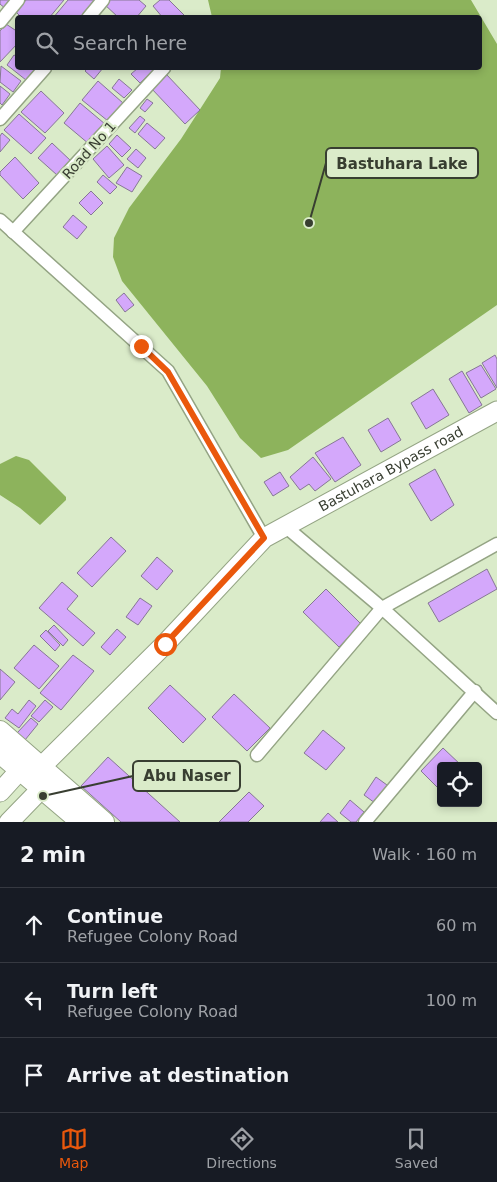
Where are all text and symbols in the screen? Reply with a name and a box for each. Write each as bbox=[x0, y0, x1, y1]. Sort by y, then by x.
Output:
search box bbox=[15, 15, 482, 70]
icon: search bbox=[33, 29, 61, 57]
text: Search here bbox=[73, 32, 187, 54]
street label: Road No 1 bbox=[59, 118, 119, 182]
callout: Bastuhara Lake bbox=[326, 148, 478, 178]
text: Bastuhara Lake bbox=[336, 155, 468, 173]
route end bbox=[130, 335, 153, 358]
street label: Bastuhara Bypass road bbox=[316, 423, 466, 515]
route start bbox=[154, 633, 177, 656]
callout: Abu Naser bbox=[133, 761, 240, 791]
map controls bbox=[437, 762, 482, 807]
button: locate bbox=[437, 762, 482, 807]
text: Abu Naser bbox=[143, 767, 231, 785]
text: 2 min bbox=[20, 843, 86, 867]
text: Walk · 160 m bbox=[372, 845, 477, 864]
text: Continue bbox=[67, 905, 163, 927]
icon: ahead bbox=[20, 911, 48, 939]
text: 60 m bbox=[436, 916, 477, 935]
text: Refugee Colony Road bbox=[67, 927, 238, 946]
text: Turn left bbox=[67, 980, 158, 1002]
icon: left bbox=[20, 986, 48, 1014]
text: 100 m bbox=[426, 991, 477, 1010]
text: Refugee Colony Road bbox=[67, 1002, 238, 1021]
icon: arrive bbox=[20, 1061, 48, 1089]
text: Arrive at destination bbox=[67, 1064, 289, 1086]
tab: Map bbox=[59, 1125, 88, 1171]
tab: Directions bbox=[206, 1125, 277, 1171]
tab: Saved bbox=[395, 1125, 438, 1171]

